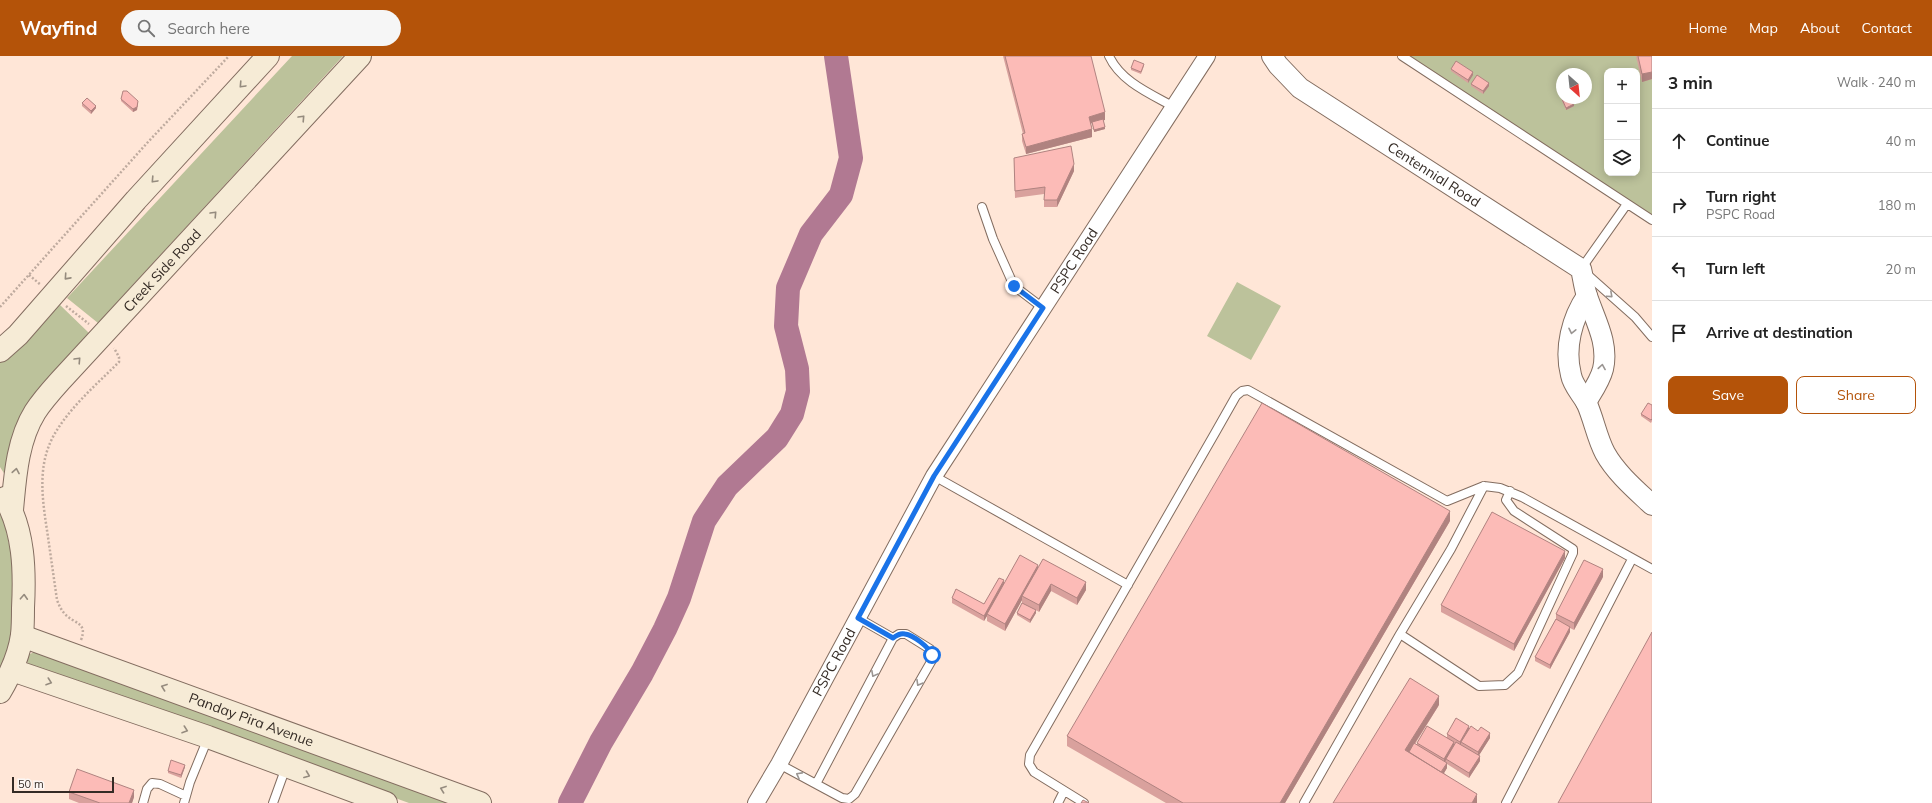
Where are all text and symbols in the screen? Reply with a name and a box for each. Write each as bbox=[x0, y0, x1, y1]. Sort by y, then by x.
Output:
search box bbox=[121, 10, 401, 46]
text: Wayfind bbox=[20, 16, 97, 40]
icon: search bbox=[135, 17, 157, 39]
text: Search here bbox=[167, 19, 250, 38]
text: Home bbox=[1688, 19, 1727, 37]
text: Map bbox=[1749, 19, 1778, 37]
text: About bbox=[1800, 19, 1840, 37]
text: Contact bbox=[1862, 19, 1912, 37]
north arrow bbox=[1556, 68, 1592, 104]
map controls bbox=[1604, 68, 1640, 176]
button: + bbox=[1604, 68, 1640, 104]
text: 3 min bbox=[1668, 72, 1713, 93]
text: Walk · 240 m bbox=[1837, 74, 1916, 90]
one-way arrow bbox=[239, 80, 246, 88]
button: − bbox=[1604, 104, 1640, 140]
one-way arrow bbox=[298, 115, 305, 123]
icon: ahead bbox=[1668, 130, 1690, 152]
text: Continue bbox=[1706, 131, 1769, 150]
text: 40 m bbox=[1886, 133, 1916, 149]
street label: Centennial Road bbox=[1384, 138, 1484, 211]
button: layers bbox=[1604, 140, 1640, 176]
one-way arrow bbox=[152, 176, 159, 183]
text: Turn right bbox=[1706, 187, 1776, 206]
icon: right bbox=[1668, 194, 1690, 216]
text: 180 m bbox=[1878, 197, 1916, 213]
text: PSPC Road bbox=[1706, 206, 1775, 222]
one-way arrow bbox=[209, 211, 217, 219]
street label: Creek Side Road bbox=[119, 225, 205, 316]
street label: PSPC Road bbox=[1046, 225, 1102, 297]
icon: left bbox=[1668, 258, 1690, 280]
text: Turn left bbox=[1706, 259, 1765, 278]
text: 20 m bbox=[1886, 261, 1916, 277]
one-way arrow bbox=[64, 272, 72, 280]
route end bbox=[1005, 277, 1023, 295]
one-way arrow bbox=[1605, 290, 1613, 297]
icon: arrive bbox=[1668, 322, 1690, 344]
text: Arrive at destination bbox=[1706, 323, 1853, 342]
one-way arrow bbox=[1568, 328, 1576, 334]
one-way arrow bbox=[73, 358, 80, 365]
one-way arrow bbox=[1597, 364, 1606, 370]
button: Save bbox=[1668, 376, 1788, 414]
button: Share bbox=[1796, 376, 1916, 414]
one-way arrow bbox=[11, 468, 20, 474]
one-way arrow bbox=[20, 594, 28, 600]
street label: PSPC Road bbox=[808, 625, 859, 699]
route start bbox=[923, 646, 941, 664]
one-way arrow bbox=[872, 670, 879, 677]
one-way arrow bbox=[45, 678, 52, 686]
one-way arrow bbox=[916, 679, 923, 686]
one-way arrow bbox=[160, 683, 167, 691]
street label: Panday Pira Avenue bbox=[186, 689, 316, 751]
one-way arrow bbox=[182, 725, 189, 733]
one-way arrow bbox=[303, 770, 310, 778]
one-way arrow bbox=[796, 773, 803, 780]
scale bar bbox=[12, 775, 114, 794]
text: 50 m bbox=[18, 777, 44, 791]
one-way arrow bbox=[440, 786, 447, 794]

